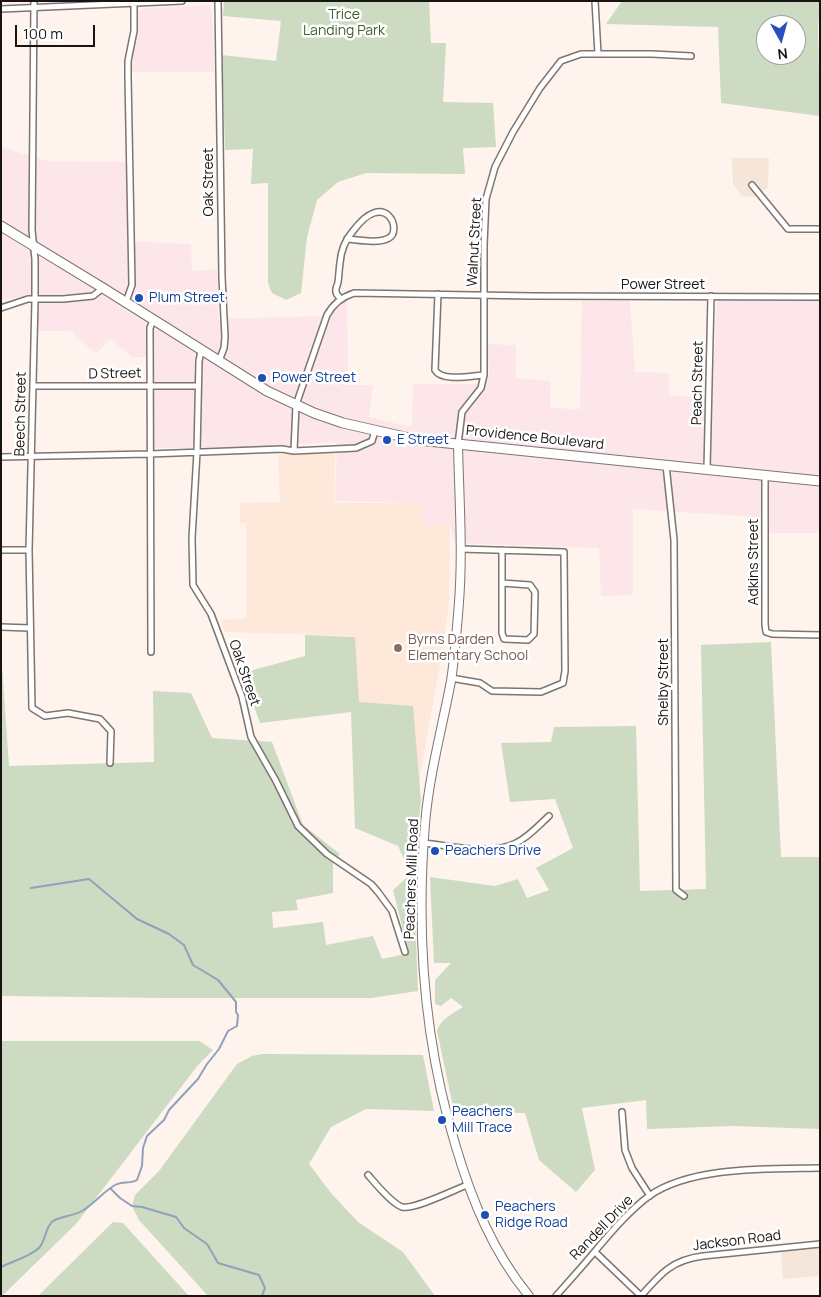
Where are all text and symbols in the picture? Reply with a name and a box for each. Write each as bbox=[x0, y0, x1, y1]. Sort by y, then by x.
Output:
park label: Trice Landing Park bbox=[303, 7, 385, 40]
scale bar bbox=[18, 15, 98, 47]
north arrow bbox=[756, 15, 806, 65]
text: 100 m bbox=[23, 23, 63, 44]
text: N bbox=[777, 44, 789, 64]
street label: Oak Street bbox=[201, 148, 217, 216]
street label: Walnut Street bbox=[464, 197, 486, 287]
street label: Power Street bbox=[621, 277, 705, 293]
place label: Plum Street bbox=[149, 290, 225, 306]
marker: Plum Street bbox=[133, 292, 145, 304]
street label: Peach Street bbox=[689, 341, 707, 425]
street label: D Street bbox=[88, 365, 142, 383]
place label: Power Street bbox=[272, 370, 356, 386]
street label: Beech Street bbox=[12, 371, 30, 457]
marker: Power Street bbox=[256, 372, 268, 384]
street label: Providence Boulevard bbox=[465, 422, 605, 454]
place label: E Street bbox=[397, 432, 449, 448]
marker: E Street bbox=[381, 434, 393, 446]
street label: Adkins Street bbox=[746, 519, 762, 605]
place label: Byrns Darden Elementary School bbox=[408, 632, 528, 664]
street label: Oak Street bbox=[225, 638, 263, 708]
street label: Shelby Street bbox=[656, 638, 672, 726]
marker: Byrns Darden Elementary School bbox=[392, 642, 404, 654]
street label: Peachers Mill Road bbox=[401, 818, 423, 940]
place label: Peachers Drive bbox=[445, 843, 541, 859]
marker: Peachers Drive bbox=[429, 845, 441, 857]
place label: Peachers Mill Trace bbox=[452, 1104, 513, 1136]
marker: Peachers Mill Trace bbox=[436, 1114, 448, 1126]
street label: Randell Drive bbox=[567, 1192, 637, 1264]
place label: Peachers Ridge Road bbox=[495, 1199, 568, 1232]
marker: Peachers Ridge Road bbox=[479, 1209, 491, 1221]
street label: Jackson Road bbox=[692, 1227, 782, 1255]

